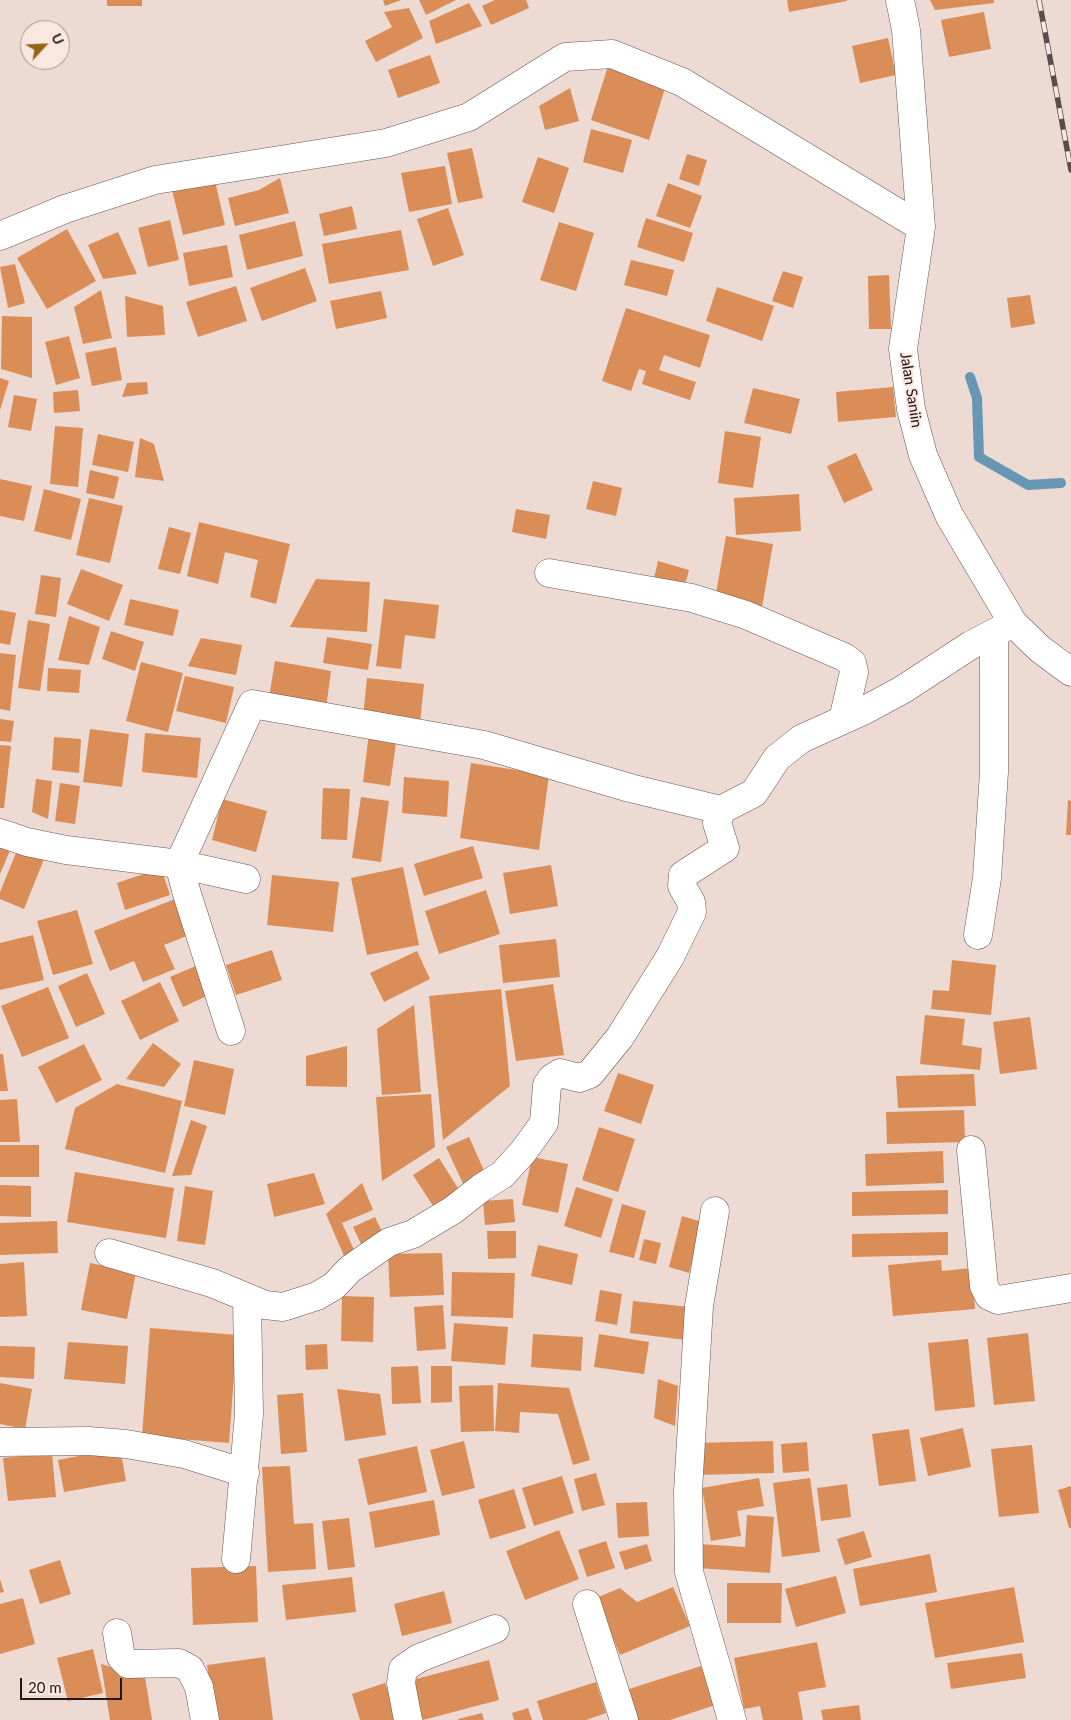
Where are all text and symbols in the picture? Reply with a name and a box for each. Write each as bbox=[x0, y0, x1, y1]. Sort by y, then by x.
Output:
north arrow bbox=[20, 20, 70, 70]
text: U bbox=[48, 31, 68, 47]
street label: Jalan Saniin bbox=[896, 351, 926, 429]
scale bar bbox=[22, 1668, 125, 1700]
text: 20 m bbox=[28, 1678, 62, 1696]

